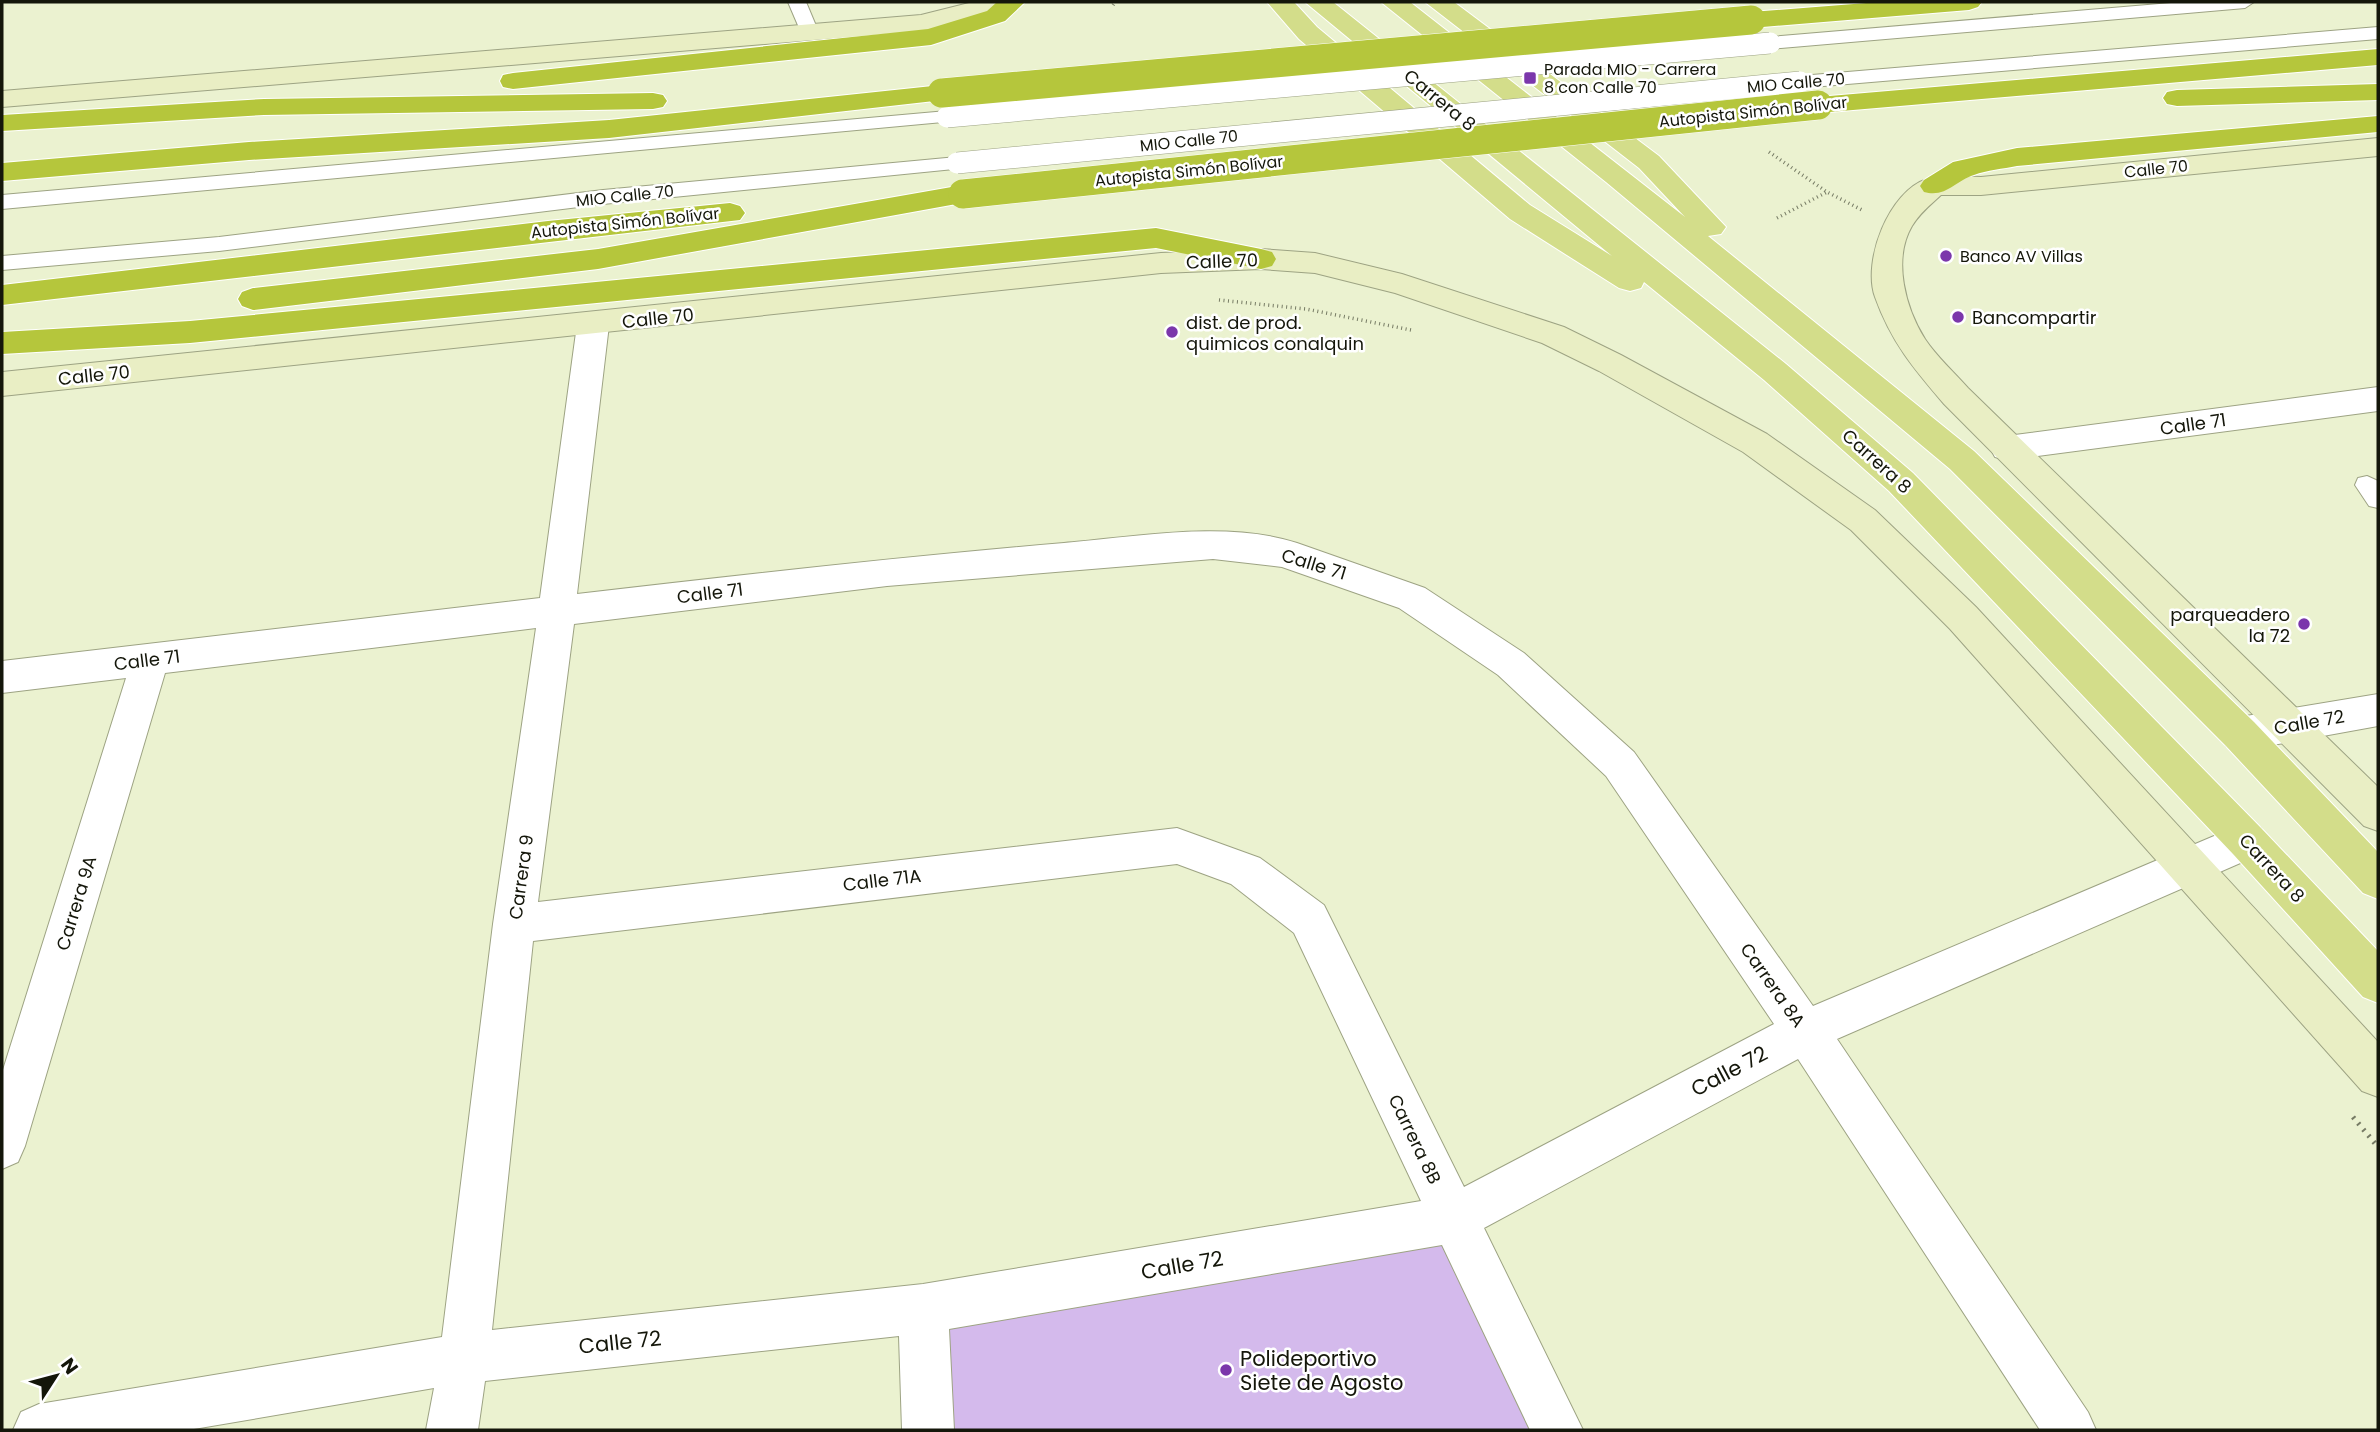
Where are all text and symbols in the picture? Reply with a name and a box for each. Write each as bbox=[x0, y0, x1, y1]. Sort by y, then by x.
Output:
place label: Parada MIO - Carrera 8 con Calle 70 bbox=[1544, 58, 1716, 99]
street label: Carrera 8 bbox=[1399, 63, 1481, 137]
street label: MIO Calle 70 bbox=[1746, 67, 1846, 99]
marker: Parada MIO - Carrera 8 con Calle 70 bbox=[1522, 70, 1538, 86]
street label: Autopista Simón Bolívar bbox=[1658, 91, 1848, 133]
street label: MIO Calle 70 bbox=[1139, 124, 1239, 158]
street label: Autopista Simón Bolívar bbox=[1094, 150, 1284, 192]
street label: Calle 70 bbox=[2123, 154, 2189, 184]
street label: MIO Calle 70 bbox=[575, 179, 675, 213]
street label: Autopista Simón Bolívar bbox=[530, 202, 720, 244]
place label: Banco AV Villas bbox=[1960, 245, 2083, 268]
street label: Calle 70 bbox=[1186, 247, 1258, 275]
marker: Banco AV Villas bbox=[1938, 248, 1954, 264]
street label: Calle 70 bbox=[621, 302, 695, 334]
place label: Bancompartir bbox=[1972, 305, 2097, 330]
marker: Bancompartir bbox=[1950, 309, 1966, 325]
place label: dist. de prod. quimicos conalquin bbox=[1186, 310, 1364, 356]
marker: dist. de prod. quimicos conalquin bbox=[1164, 324, 1180, 340]
street label: Calle 70 bbox=[57, 359, 131, 391]
street label: Calle 71 bbox=[2158, 407, 2228, 441]
street label: Carrera 8 bbox=[1837, 423, 1917, 499]
street label: Calle 71 bbox=[1279, 542, 1349, 586]
street label: Calle 71 bbox=[675, 577, 745, 609]
place label: parqueadero la 72 bbox=[2170, 602, 2290, 648]
marker: parqueadero la 72 bbox=[2296, 616, 2312, 632]
street label: Calle 71 bbox=[112, 644, 182, 676]
street label: Calle 72 bbox=[2272, 704, 2346, 740]
street label: Carrera 8 bbox=[2234, 828, 2310, 908]
street label: Carrera 9 bbox=[503, 833, 539, 921]
street label: Carrera 9A bbox=[50, 853, 102, 953]
street label: Calle 71A bbox=[841, 863, 923, 897]
street label: Carrera 8A bbox=[1735, 938, 1811, 1032]
street label: Calle 72 bbox=[1686, 1039, 1772, 1103]
street label: Carrera 8B bbox=[1383, 1090, 1447, 1188]
street label: Calle 72 bbox=[1139, 1244, 1225, 1286]
street label: Calle 72 bbox=[577, 1323, 663, 1361]
north arrow bbox=[21, 1341, 91, 1411]
place label: Polideportivo Siete de Agosto bbox=[1240, 1344, 1403, 1397]
text: N bbox=[54, 1353, 84, 1380]
marker: Polideportivo Siete de Agosto bbox=[1218, 1362, 1234, 1378]

